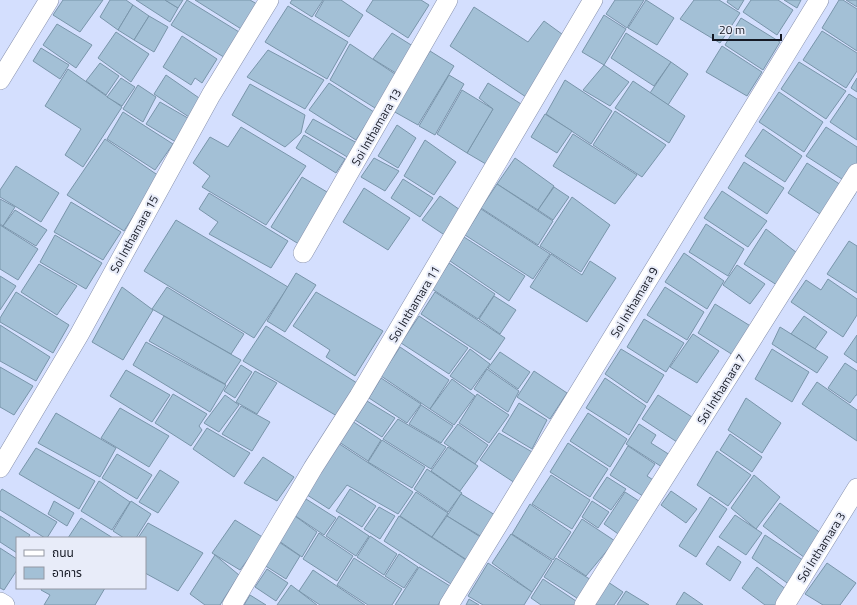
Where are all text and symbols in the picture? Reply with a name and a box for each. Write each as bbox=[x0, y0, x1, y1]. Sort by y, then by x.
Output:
scale bar bbox=[713, 16, 781, 42]
text: 20 m bbox=[719, 20, 745, 39]
street label: Soi Inthamara 13 bbox=[346, 85, 406, 169]
street label: Soi Inthamara 15 bbox=[105, 191, 163, 276]
street label: Soi Inthamara 11 bbox=[384, 262, 444, 346]
street label: Soi Inthamara 9 bbox=[605, 263, 663, 341]
street label: Soi Inthamara 7 bbox=[692, 350, 750, 428]
street label: Soi Inthamara 3 bbox=[792, 508, 850, 586]
legend bbox=[16, 537, 146, 589]
text: ถนน bbox=[52, 543, 74, 562]
text: อาคาร bbox=[52, 563, 82, 582]

